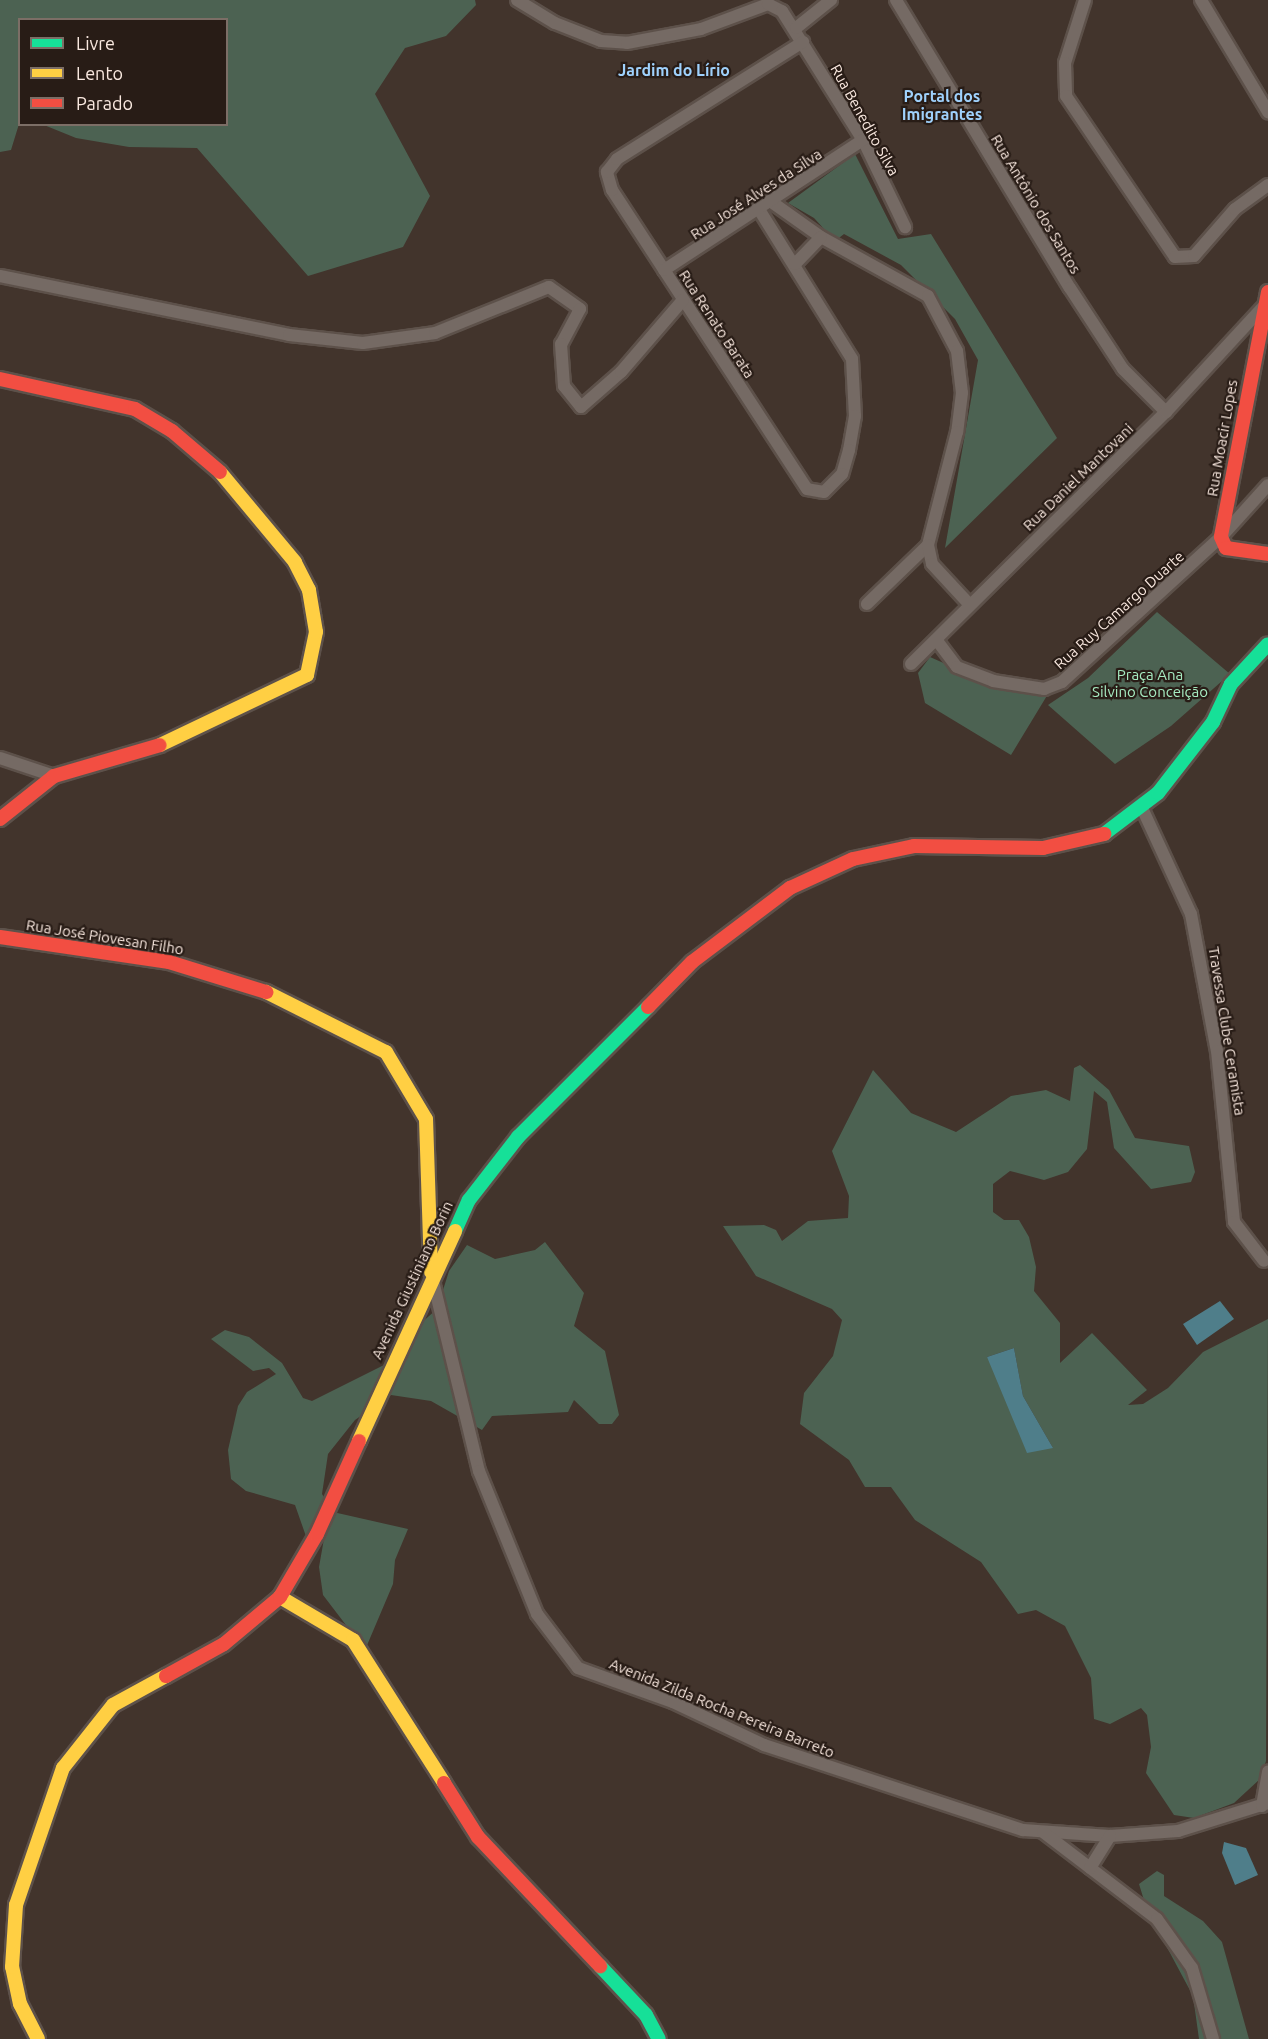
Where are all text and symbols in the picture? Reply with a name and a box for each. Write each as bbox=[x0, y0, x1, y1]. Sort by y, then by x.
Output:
legend bbox=[18, 18, 228, 126]
text: Livre bbox=[76, 33, 115, 53]
district label: Jardim do Lírio bbox=[618, 60, 730, 80]
street label: Rua Benedito Silva bbox=[827, 61, 903, 179]
text: Lento bbox=[76, 63, 123, 83]
district label: Portal dos Imigrantes bbox=[902, 86, 982, 124]
text: Parado bbox=[76, 93, 133, 113]
street label: Rua Antônio dos Santos bbox=[987, 131, 1085, 277]
street label: Rua José Alves da Silva bbox=[687, 145, 825, 243]
street label: Rua Renato Barata bbox=[675, 267, 759, 381]
street label: Rua Moacir Lopes bbox=[1203, 378, 1241, 498]
street label: Rua Daniel Mantovani bbox=[1019, 420, 1137, 534]
street label: Rua Ruy Camargo Duarte bbox=[1050, 547, 1188, 673]
park label: Praça Ana Silvino Conceição bbox=[1092, 665, 1208, 700]
street label: Rua José Piovesan Filho bbox=[25, 916, 185, 958]
street label: Travessa Clube Ceramista bbox=[1205, 945, 1249, 1117]
street label: Avenida Giustiniano Borin bbox=[367, 1198, 457, 1362]
street label: Avenida Zilda Rocha Pereira Barreto bbox=[607, 1655, 837, 1761]

